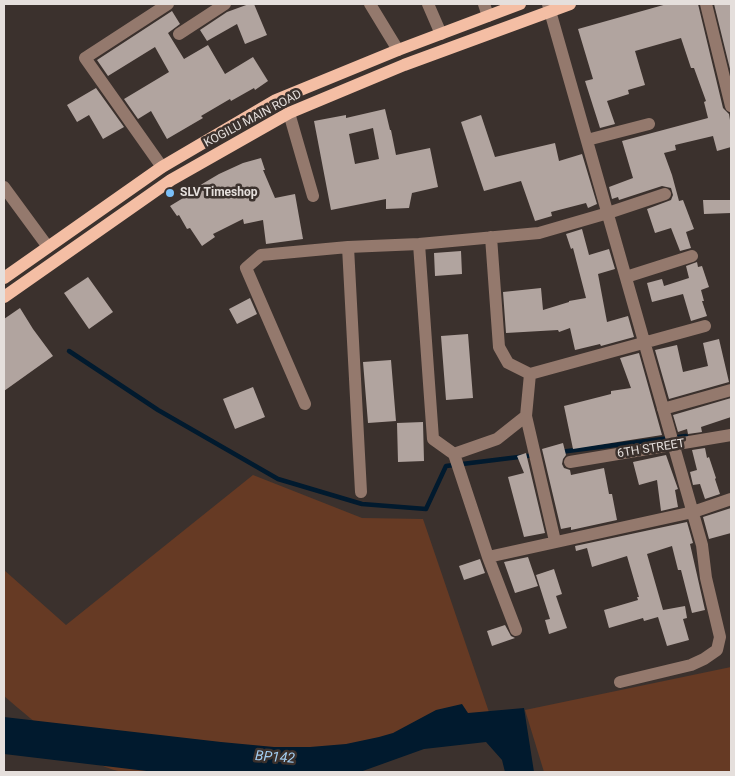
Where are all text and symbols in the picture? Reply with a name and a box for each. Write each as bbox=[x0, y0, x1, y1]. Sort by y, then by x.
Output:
street label: KOGILU MAIN ROAD bbox=[202, 87, 304, 151]
place label: SLV Timeshop bbox=[180, 186, 257, 200]
marker: SLV Timeshop bbox=[164, 187, 176, 199]
street label: 6TH STREET bbox=[616, 437, 686, 461]
water label: BP142 bbox=[255, 748, 295, 768]

